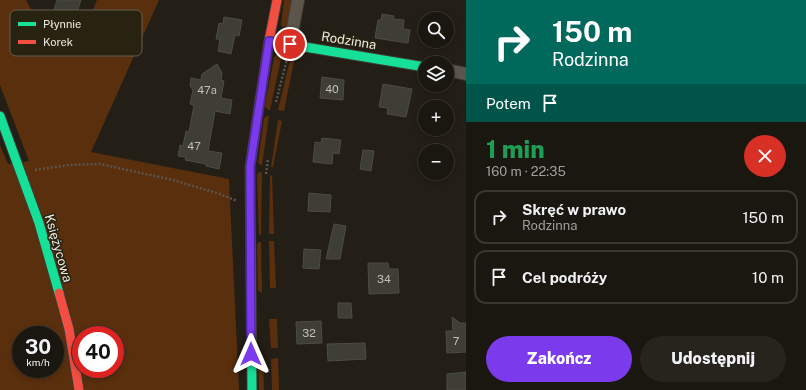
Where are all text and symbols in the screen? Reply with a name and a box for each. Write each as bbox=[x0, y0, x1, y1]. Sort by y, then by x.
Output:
legend bbox=[10, 10, 142, 56]
map controls bbox=[418, 12, 454, 180]
button: search bbox=[418, 12, 454, 48]
text: 150 m bbox=[552, 15, 632, 48]
icon: right bbox=[486, 16, 538, 68]
text: Płynnie bbox=[43, 18, 81, 30]
pin bbox=[273, 27, 307, 61]
street label: Rodzinna bbox=[320, 29, 377, 52]
icon: arrive bbox=[279, 33, 301, 55]
text: Korek bbox=[43, 36, 73, 48]
text: Rodzinna bbox=[552, 49, 629, 70]
button: layers bbox=[418, 56, 454, 92]
house number: 40 bbox=[325, 83, 339, 95]
house number: 47a bbox=[197, 84, 217, 96]
icon: arrive bbox=[539, 92, 561, 114]
text: Potem bbox=[486, 95, 531, 112]
button: + bbox=[418, 100, 454, 136]
text: 1 min bbox=[486, 135, 545, 163]
button: close bbox=[744, 135, 786, 177]
house number: 47 bbox=[187, 140, 201, 152]
button: − bbox=[418, 144, 454, 180]
text: 160 m · 22:35 bbox=[486, 164, 566, 179]
text: Skręć w prawo bbox=[522, 201, 626, 218]
icon: right bbox=[488, 206, 510, 228]
text: 150 m bbox=[742, 209, 784, 226]
street label: Księżycowa bbox=[42, 212, 75, 284]
text: Rodzinna bbox=[522, 218, 577, 233]
icon: arrive bbox=[488, 266, 510, 288]
text: Cel podróży bbox=[522, 269, 607, 286]
text: 10 m bbox=[752, 269, 784, 286]
house number: 34 bbox=[377, 273, 391, 285]
speed limit sign: 40 bbox=[72, 326, 124, 378]
house number: 32 bbox=[302, 327, 316, 339]
position arrow bbox=[230, 333, 272, 375]
text: 30 bbox=[25, 335, 51, 359]
house number: 7 bbox=[453, 335, 460, 347]
button: Zakończ bbox=[486, 336, 632, 382]
button: Udostępnij bbox=[640, 336, 786, 382]
text: km/h bbox=[26, 356, 50, 368]

